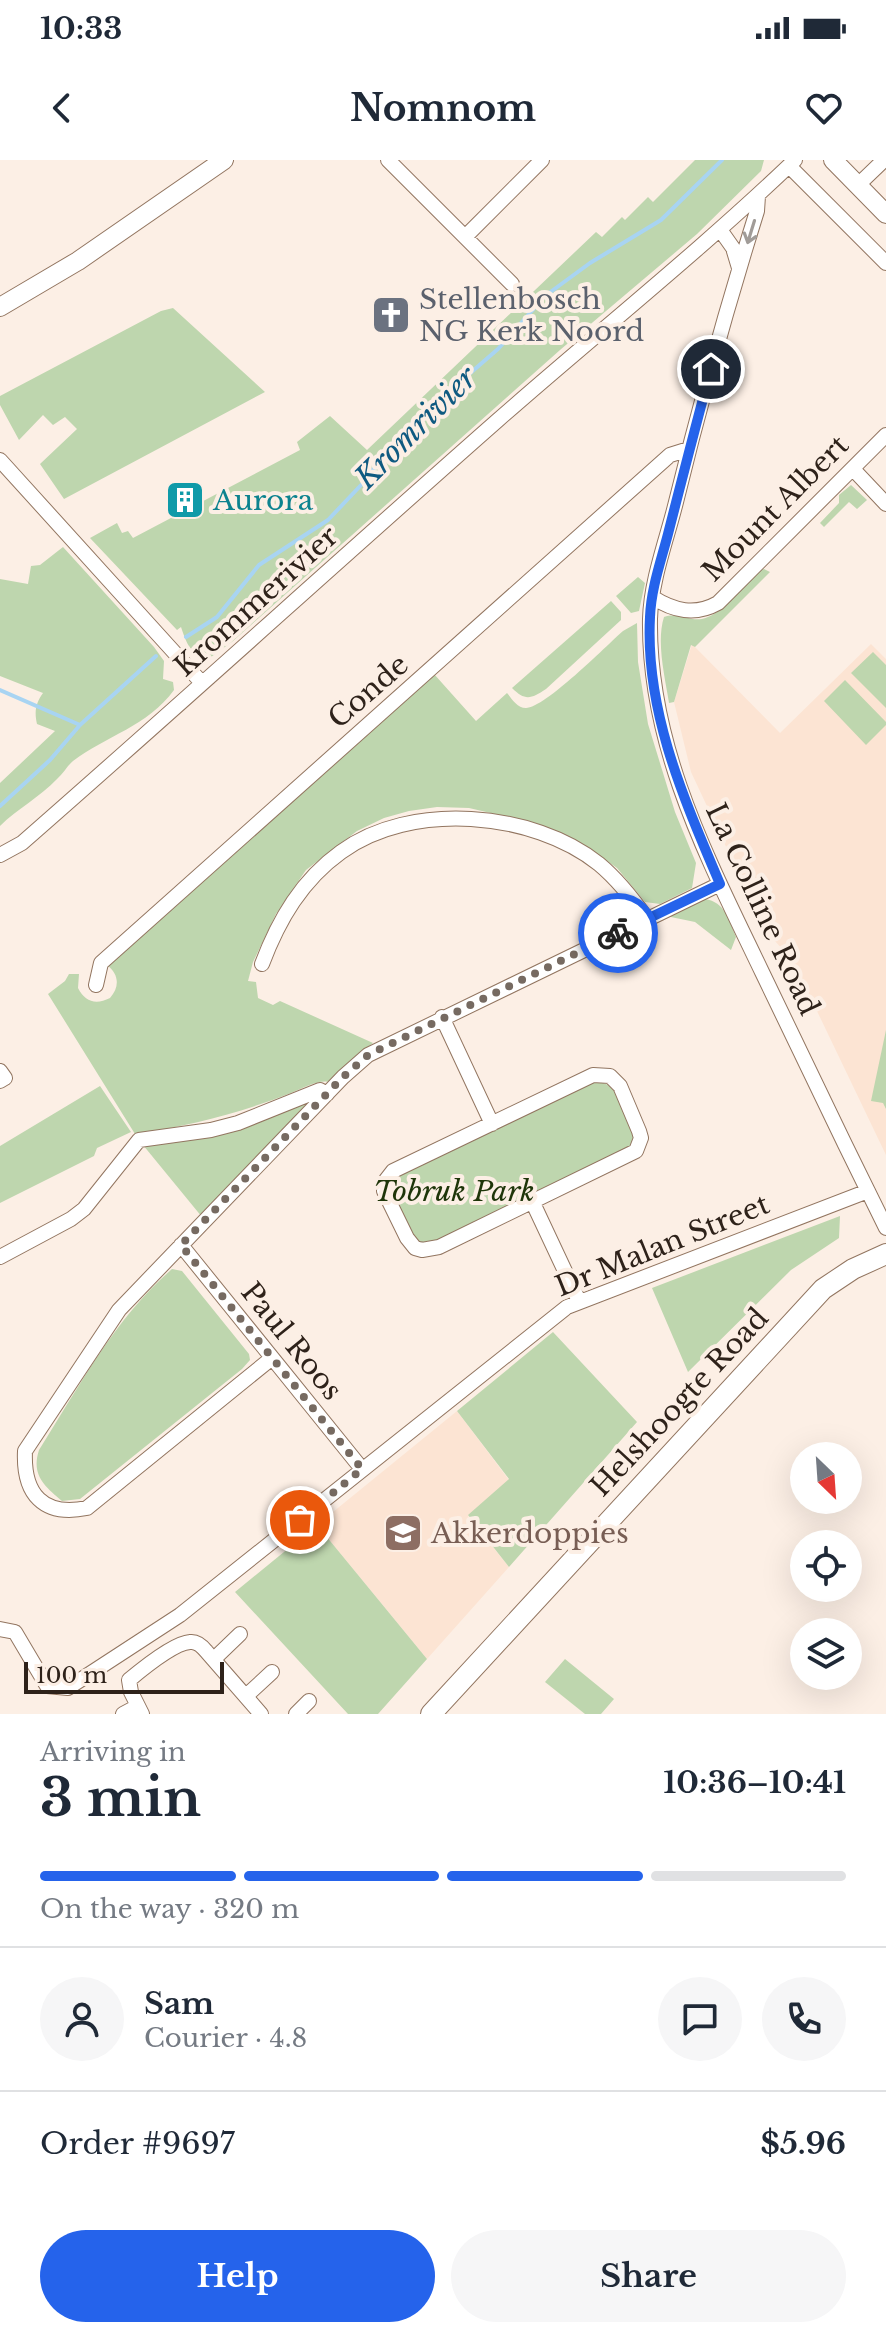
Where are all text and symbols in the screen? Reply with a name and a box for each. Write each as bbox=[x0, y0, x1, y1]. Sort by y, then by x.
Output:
text: 10:33 bbox=[40, 10, 122, 47]
icon: back bbox=[40, 86, 84, 130]
text: Nomnom bbox=[350, 86, 536, 131]
icon: heart bbox=[802, 86, 846, 130]
one-way arrow bbox=[743, 219, 758, 245]
place label: Stellenbosch NG Kerk Noord bbox=[419, 282, 644, 349]
church icon: Stellenbosch NG Kerk Noord bbox=[370, 294, 412, 336]
pin bbox=[677, 335, 745, 403]
icon: home bbox=[689, 347, 733, 391]
water label: Kromrivier bbox=[346, 358, 485, 497]
street label: Mount Albert bbox=[695, 428, 856, 589]
building icon: Aurora bbox=[164, 479, 206, 521]
place label: Aurora bbox=[212, 483, 314, 518]
street label: Krommerivier bbox=[167, 518, 346, 684]
street label: Conde bbox=[321, 647, 416, 736]
street label: La Colline Road bbox=[698, 798, 827, 1021]
courier bbox=[578, 893, 658, 973]
icon: bike bbox=[596, 911, 640, 955]
park label: Tobruk Park bbox=[373, 1174, 535, 1209]
street label: Dr Malan Street bbox=[550, 1186, 775, 1304]
street label: Paul Roos bbox=[234, 1275, 350, 1407]
street label: Helshoogte Road bbox=[583, 1301, 776, 1504]
north arrow bbox=[790, 1442, 862, 1514]
map controls bbox=[790, 1442, 862, 1690]
pin bbox=[266, 1486, 334, 1554]
icon: bag bbox=[278, 1498, 322, 1542]
school or university icon: Akkerdoppies bbox=[382, 1512, 424, 1554]
place label: Akkerdoppies bbox=[430, 1516, 629, 1551]
button: locate bbox=[790, 1530, 862, 1602]
button: layers bbox=[790, 1618, 862, 1690]
scale bar bbox=[24, 1658, 224, 1694]
text: 100 m bbox=[36, 1662, 107, 1689]
text: Arriving in bbox=[40, 1736, 186, 1768]
text: 10:36–10:41 bbox=[663, 1764, 846, 1801]
text: 3 min bbox=[40, 1766, 201, 1830]
text: On the way · 320 m bbox=[40, 1893, 299, 1925]
button: person bbox=[40, 1977, 124, 2061]
button: chat bbox=[658, 1977, 742, 2061]
button: phone bbox=[762, 1977, 846, 2061]
text: Sam bbox=[144, 1985, 214, 2022]
text: Courier · 4.8 bbox=[144, 2022, 307, 2054]
text: Order #9697 bbox=[40, 2125, 235, 2162]
text: $5.96 bbox=[761, 2125, 846, 2162]
button: Help bbox=[40, 2230, 435, 2322]
button: Share bbox=[451, 2230, 846, 2322]

